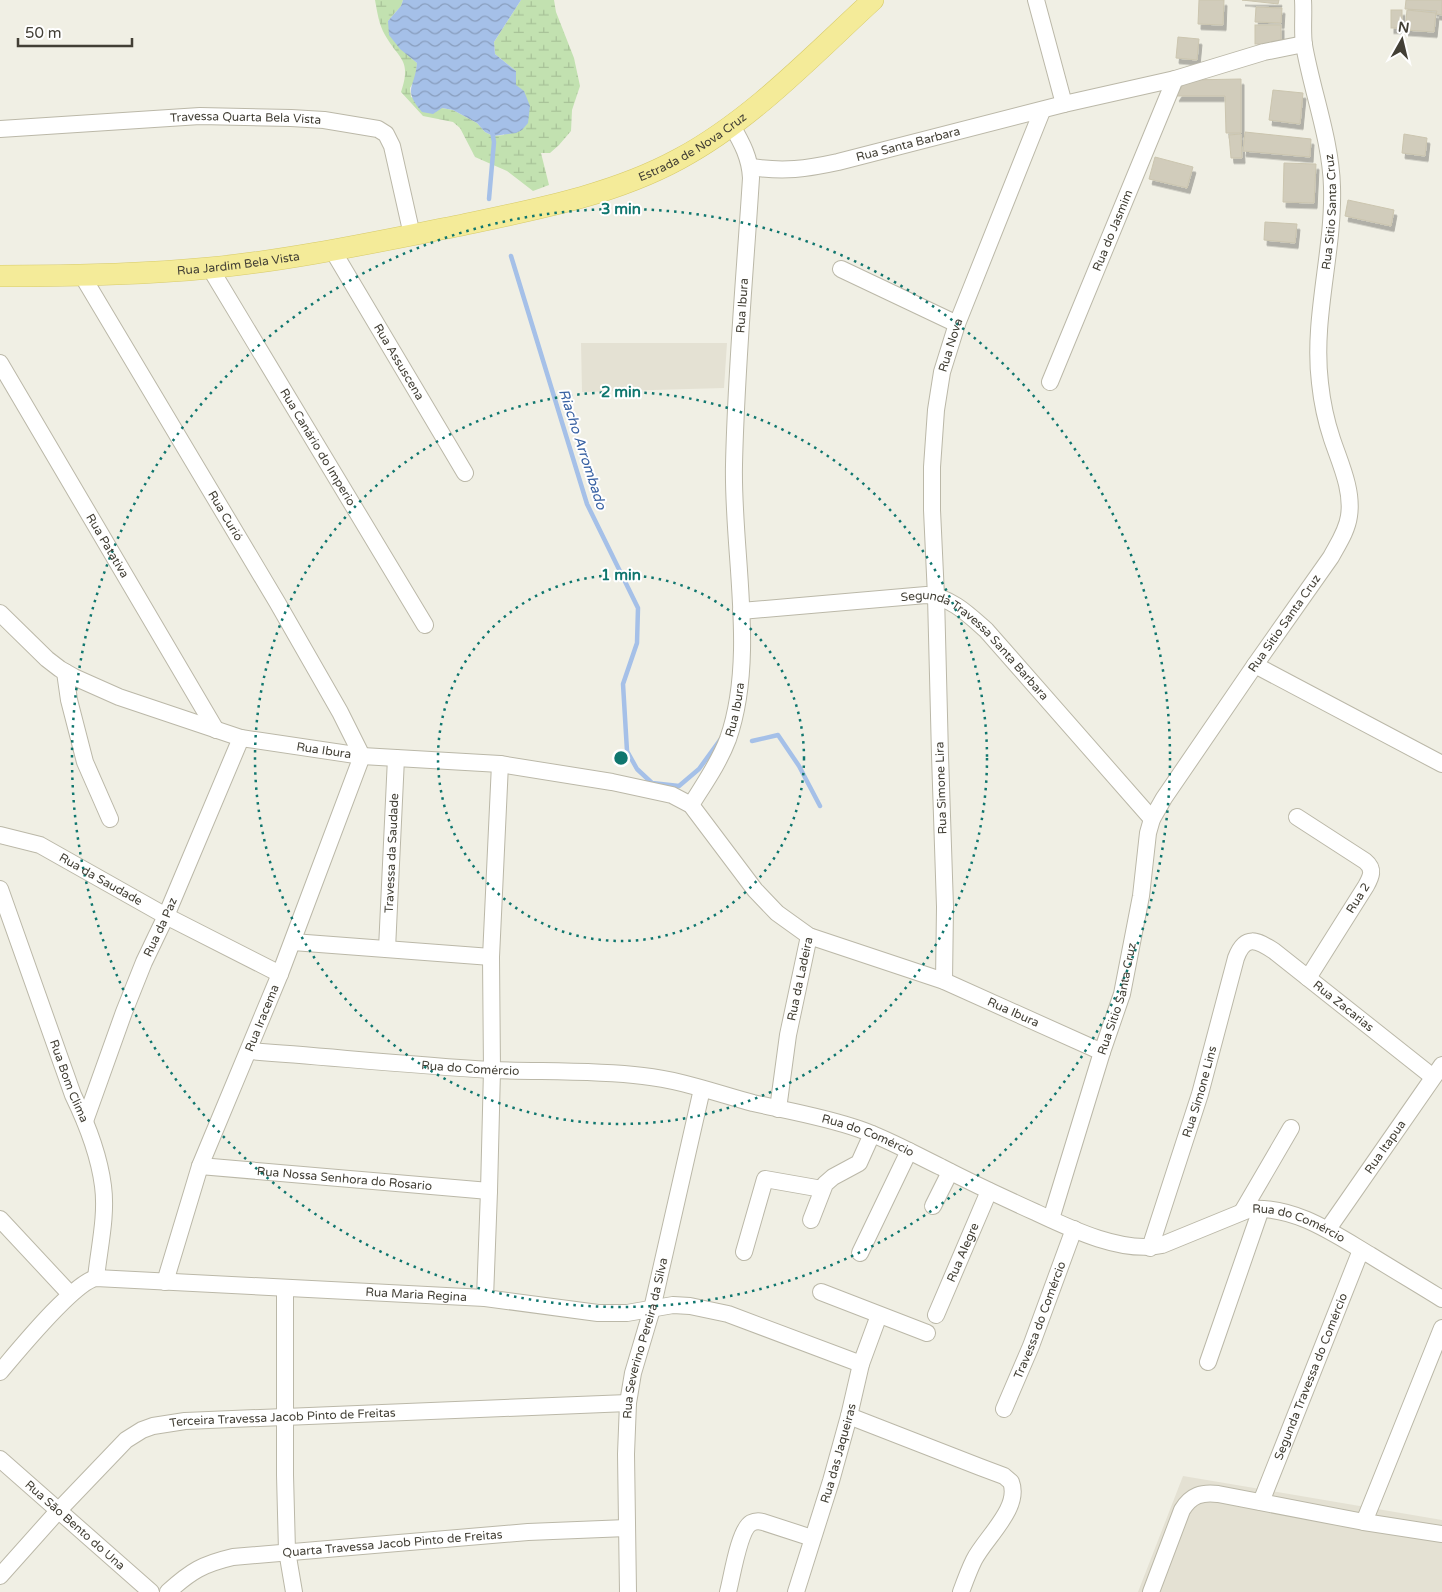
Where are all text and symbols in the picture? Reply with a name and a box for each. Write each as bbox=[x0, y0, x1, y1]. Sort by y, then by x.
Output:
scale bar bbox=[18, 15, 131, 47]
north arrow bbox=[1377, 15, 1427, 65]
text: N bbox=[1397, 18, 1410, 37]
text: 50 m bbox=[25, 24, 62, 42]
street label: Travessa Quarta Bela Vista bbox=[170, 109, 322, 127]
street label: Estrada de Nova Cruz bbox=[636, 110, 749, 184]
street label: Rua Santa Barbara bbox=[854, 124, 962, 164]
street label: Rua Sitio Santa Cruz bbox=[1319, 153, 1339, 271]
street label: Rua do Jasmim bbox=[1090, 188, 1136, 273]
text: 3 min bbox=[601, 200, 641, 218]
street label: Rua Jardim Bela Vista bbox=[176, 249, 301, 278]
street label: Rua Ibura bbox=[733, 278, 751, 334]
street label: Rua Nova bbox=[935, 316, 966, 374]
street label: Rua Assuscena bbox=[371, 321, 427, 403]
text: 2 min bbox=[601, 383, 641, 401]
street label: Rua Canário do Imperio bbox=[277, 386, 359, 508]
water label: Riacho Arrombado bbox=[555, 387, 610, 513]
street label: Rua Curió bbox=[205, 488, 246, 543]
street label: Rua Patativa bbox=[83, 511, 132, 580]
text: 1 min bbox=[601, 566, 641, 584]
street label: Rua Sitio Santa Cruz bbox=[1245, 572, 1323, 675]
street label: Segunda Travessa Santa Barbara bbox=[900, 588, 1051, 703]
street label: Rua Ibura bbox=[722, 682, 747, 739]
street label: Rua Ibura bbox=[295, 739, 352, 761]
street label: Rua Simone Lira bbox=[932, 741, 950, 835]
centre of rings bbox=[612, 749, 630, 767]
street label: Travessa da Saudade bbox=[382, 793, 401, 913]
street label: Rua da Saudade bbox=[57, 850, 145, 908]
street label: Rua 2 bbox=[1343, 880, 1373, 916]
street label: Rua da Paz bbox=[141, 896, 180, 959]
street label: Rua da Ladeira bbox=[784, 936, 816, 1022]
street label: Rua Sitio Santa Cruz bbox=[1095, 942, 1139, 1057]
street label: Rua Zacarias bbox=[1310, 978, 1377, 1034]
street label: Rua Iracema bbox=[242, 982, 282, 1054]
street label: Rua Ibura bbox=[985, 994, 1041, 1030]
street label: Rua Bom Clima bbox=[47, 1038, 91, 1124]
street label: Rua Simone Lins bbox=[1179, 1044, 1219, 1139]
street label: Rua do Comércio bbox=[421, 1058, 520, 1078]
street label: Rua do Comércio bbox=[820, 1111, 917, 1159]
street label: Rua Itapua bbox=[1362, 1117, 1409, 1176]
street label: Rua Nossa Senhora do Rosario bbox=[256, 1164, 433, 1193]
street label: Rua do Comércio bbox=[1252, 1202, 1348, 1245]
street label: Rua Alegre bbox=[944, 1220, 982, 1284]
street label: Rua Severino Pereira da Silva bbox=[620, 1256, 670, 1419]
street label: Travessa do Comércio bbox=[1011, 1259, 1069, 1381]
street label: Rua Maria Regina bbox=[365, 1285, 467, 1304]
street label: Segunda Travessa do Comércio bbox=[1271, 1291, 1350, 1462]
street label: Rua das Jaqueiras bbox=[817, 1402, 859, 1505]
street label: Terceira Travessa Jacob Pinto de Freitas bbox=[169, 1405, 396, 1430]
street label: Rua São Bento do Una bbox=[22, 1477, 128, 1573]
street label: Quarta Travessa Jacob Pinto de Freitas bbox=[282, 1527, 503, 1560]

